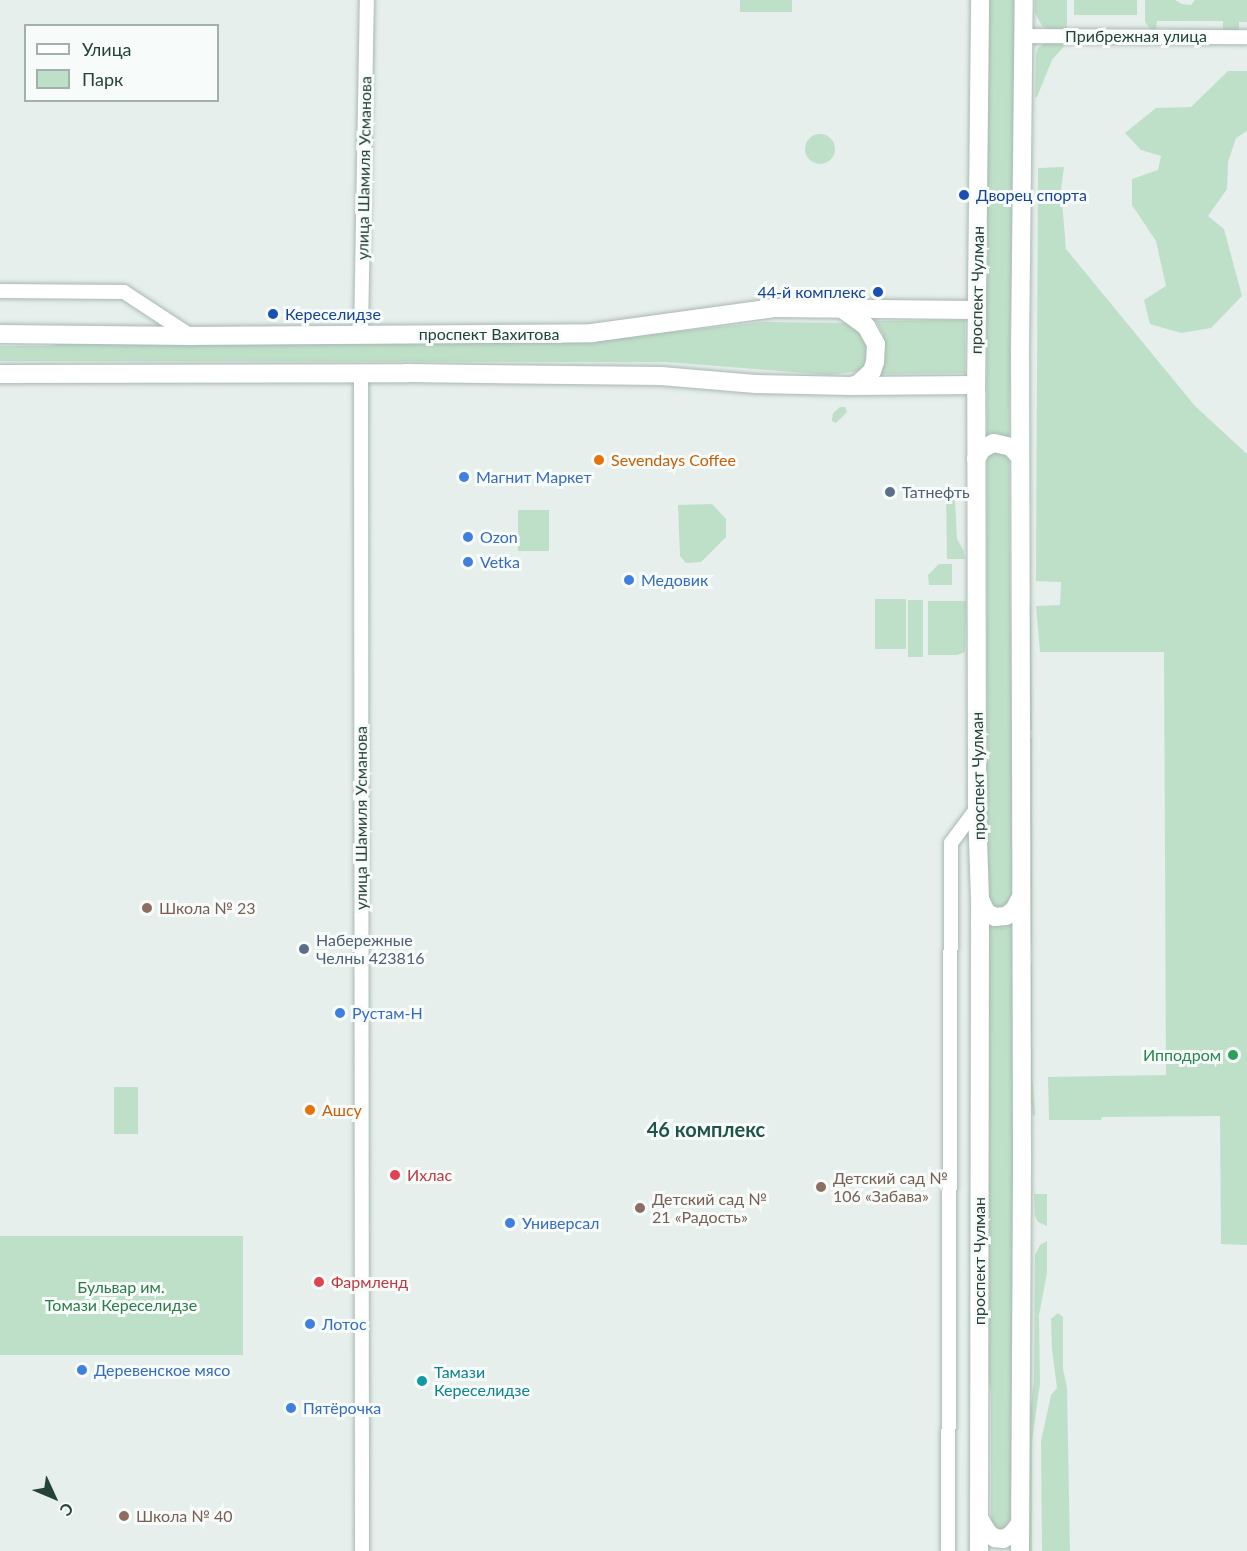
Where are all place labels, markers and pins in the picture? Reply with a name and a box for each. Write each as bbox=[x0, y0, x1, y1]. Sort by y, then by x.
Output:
place label: Дворец спорта bbox=[976, 185, 1087, 205]
marker: Дворец спорта bbox=[957, 188, 971, 202]
place label: 44-й комплекс bbox=[757, 282, 866, 302]
marker: 44-й комплекс bbox=[871, 285, 885, 299]
place label: Кереселидзе bbox=[285, 304, 381, 324]
marker: Кереселидзе bbox=[266, 307, 280, 321]
place label: Sevendays Coffee bbox=[611, 450, 736, 470]
marker: Sevendays Coffee bbox=[592, 453, 606, 467]
place label: Магнит Маркет bbox=[476, 467, 591, 487]
marker: Магнит Маркет bbox=[457, 470, 471, 484]
place label: Татнефть bbox=[902, 482, 970, 502]
marker: Татнефть bbox=[883, 485, 897, 499]
place label: Ozon bbox=[480, 527, 518, 547]
marker: Ozon bbox=[461, 530, 475, 544]
place label: Vetka bbox=[480, 552, 520, 572]
marker: Vetka bbox=[461, 555, 475, 569]
place label: Медовик bbox=[641, 570, 708, 590]
marker: Медовик bbox=[622, 573, 636, 587]
place label: Школа № 23 bbox=[159, 898, 255, 918]
marker: Школа № 23 bbox=[140, 901, 154, 915]
place label: Набережные Челны 423816 bbox=[316, 930, 424, 968]
marker: Набережные Челны 423816 bbox=[297, 942, 311, 956]
place label: Рустам-Н bbox=[352, 1003, 423, 1023]
marker: Рустам-Н bbox=[333, 1006, 347, 1020]
place label: Ипподром bbox=[1143, 1045, 1221, 1065]
marker: Ипподром bbox=[1226, 1048, 1240, 1062]
place label: Ашсу bbox=[322, 1100, 362, 1120]
marker: Ашсу bbox=[303, 1103, 317, 1117]
place label: Ихлас bbox=[407, 1165, 452, 1185]
marker: Ихлас bbox=[388, 1168, 402, 1182]
place label: Детский сад № 106 «Забава» bbox=[833, 1168, 948, 1206]
marker: Детский сад № 106 «Забава» bbox=[814, 1180, 828, 1194]
place label: Детский сад № 21 «Радость» bbox=[652, 1189, 767, 1227]
marker: Детский сад № 21 «Радость» bbox=[633, 1201, 647, 1215]
place label: Универсал bbox=[522, 1213, 599, 1233]
marker: Универсал bbox=[503, 1216, 517, 1230]
place label: Фармленд bbox=[331, 1272, 408, 1292]
marker: Фармленд bbox=[312, 1275, 326, 1289]
place label: Лотос bbox=[322, 1314, 367, 1334]
marker: Лотос bbox=[303, 1317, 317, 1331]
place label: Деревенское мясо bbox=[94, 1360, 230, 1380]
place label: Тамази Кереселидзе bbox=[434, 1362, 530, 1400]
marker: Деревенское мясо bbox=[75, 1363, 89, 1377]
marker: Тамази Кереселидзе bbox=[415, 1374, 429, 1388]
place label: Пятёрочка bbox=[303, 1398, 381, 1418]
marker: Пятёрочка bbox=[284, 1401, 298, 1415]
place label: Школа № 40 bbox=[136, 1506, 232, 1526]
marker: Школа № 40 bbox=[117, 1509, 131, 1523]

